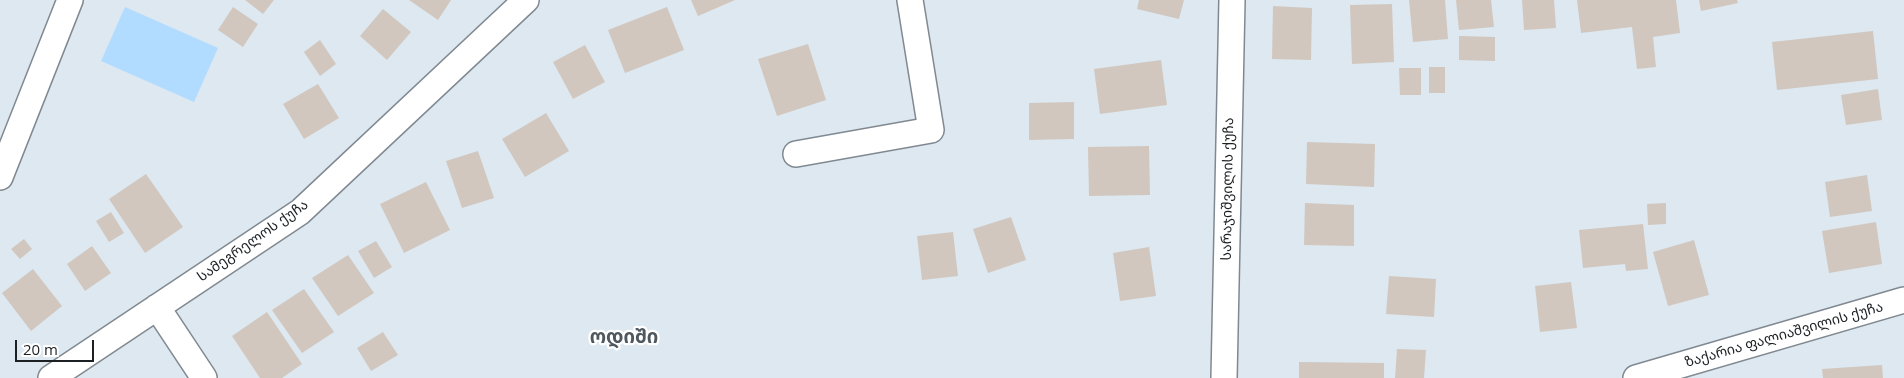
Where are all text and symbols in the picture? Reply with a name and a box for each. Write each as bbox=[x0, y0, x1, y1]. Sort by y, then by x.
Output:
street label: სარაჯიშვილის ქუჩა bbox=[1218, 117, 1238, 261]
street label: სამეგრელოს ქუჩა bbox=[194, 196, 312, 286]
street label: ზაქარია ფალიაშვილის ქუჩა bbox=[1683, 299, 1885, 371]
district label: ოდიში bbox=[590, 327, 658, 349]
scale bar bbox=[18, 330, 96, 362]
text: 20 m bbox=[23, 339, 58, 359]

